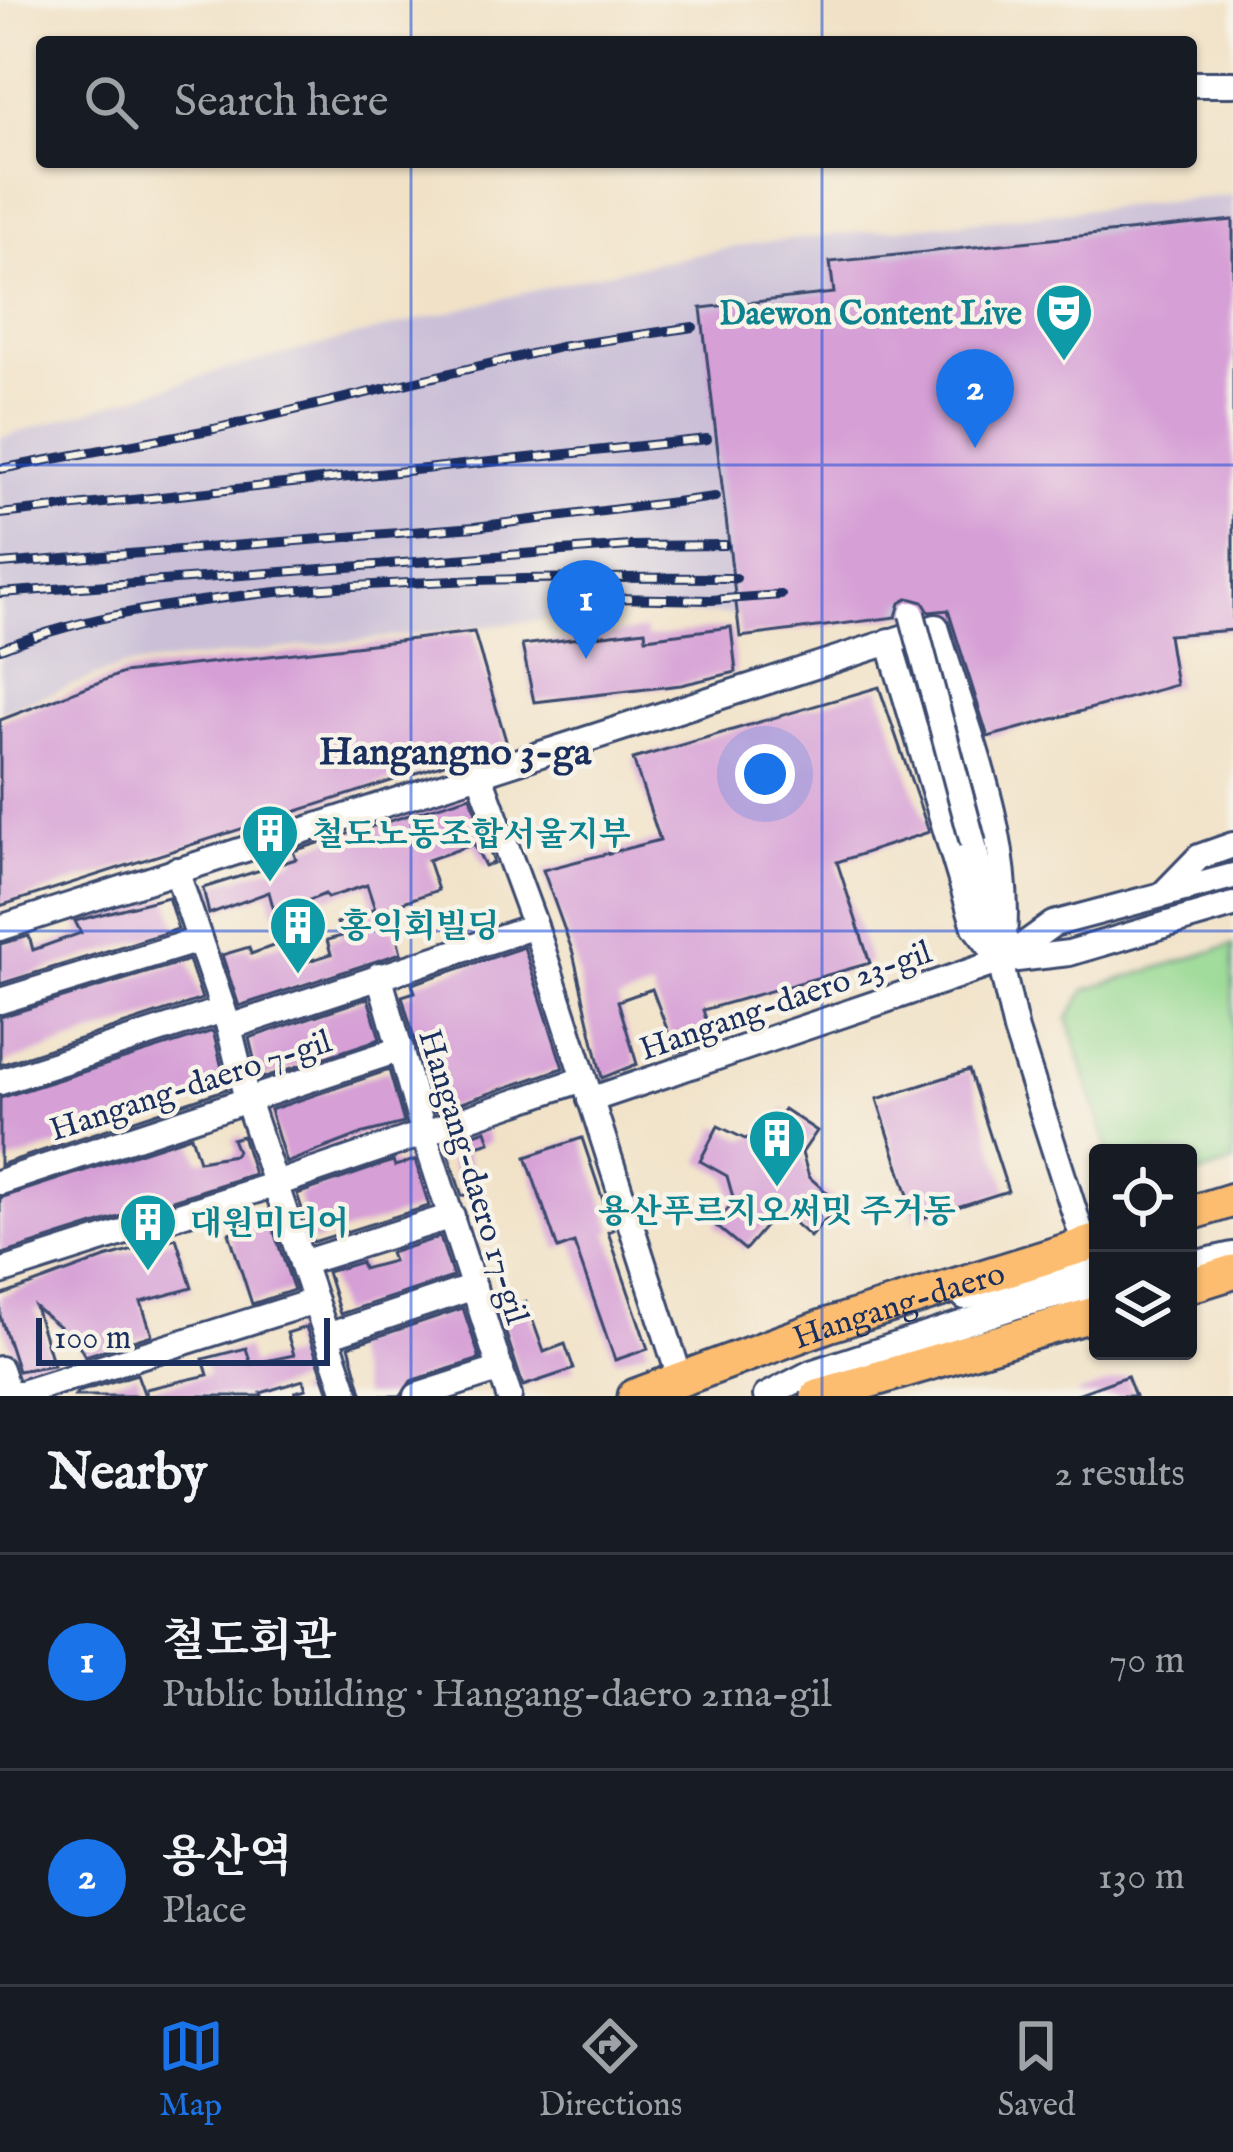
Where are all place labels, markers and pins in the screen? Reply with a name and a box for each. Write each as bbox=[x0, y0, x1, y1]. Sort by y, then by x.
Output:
theatre icon: Daewon Content Live bbox=[1033, 281, 1095, 363]
place label: Daewon Content Live bbox=[719, 294, 1022, 336]
pin: 2 bbox=[936, 349, 1014, 448]
pin: 1 bbox=[547, 560, 625, 659]
building icon: 철도노동조합서울지부 bbox=[239, 802, 301, 884]
place label: 철도노동조합서울지부 bbox=[312, 815, 631, 857]
building icon: 홍익회빌딩 bbox=[267, 894, 329, 976]
place label: 홍익회빌딩 bbox=[340, 907, 499, 949]
building icon: 용산푸르지오써밋 주거동 bbox=[746, 1107, 808, 1189]
building icon: 대원미디어 bbox=[117, 1191, 179, 1273]
place label: 용산푸르지오써밋 주거동 bbox=[598, 1192, 956, 1234]
place label: 대원미디어 bbox=[190, 1204, 349, 1246]

